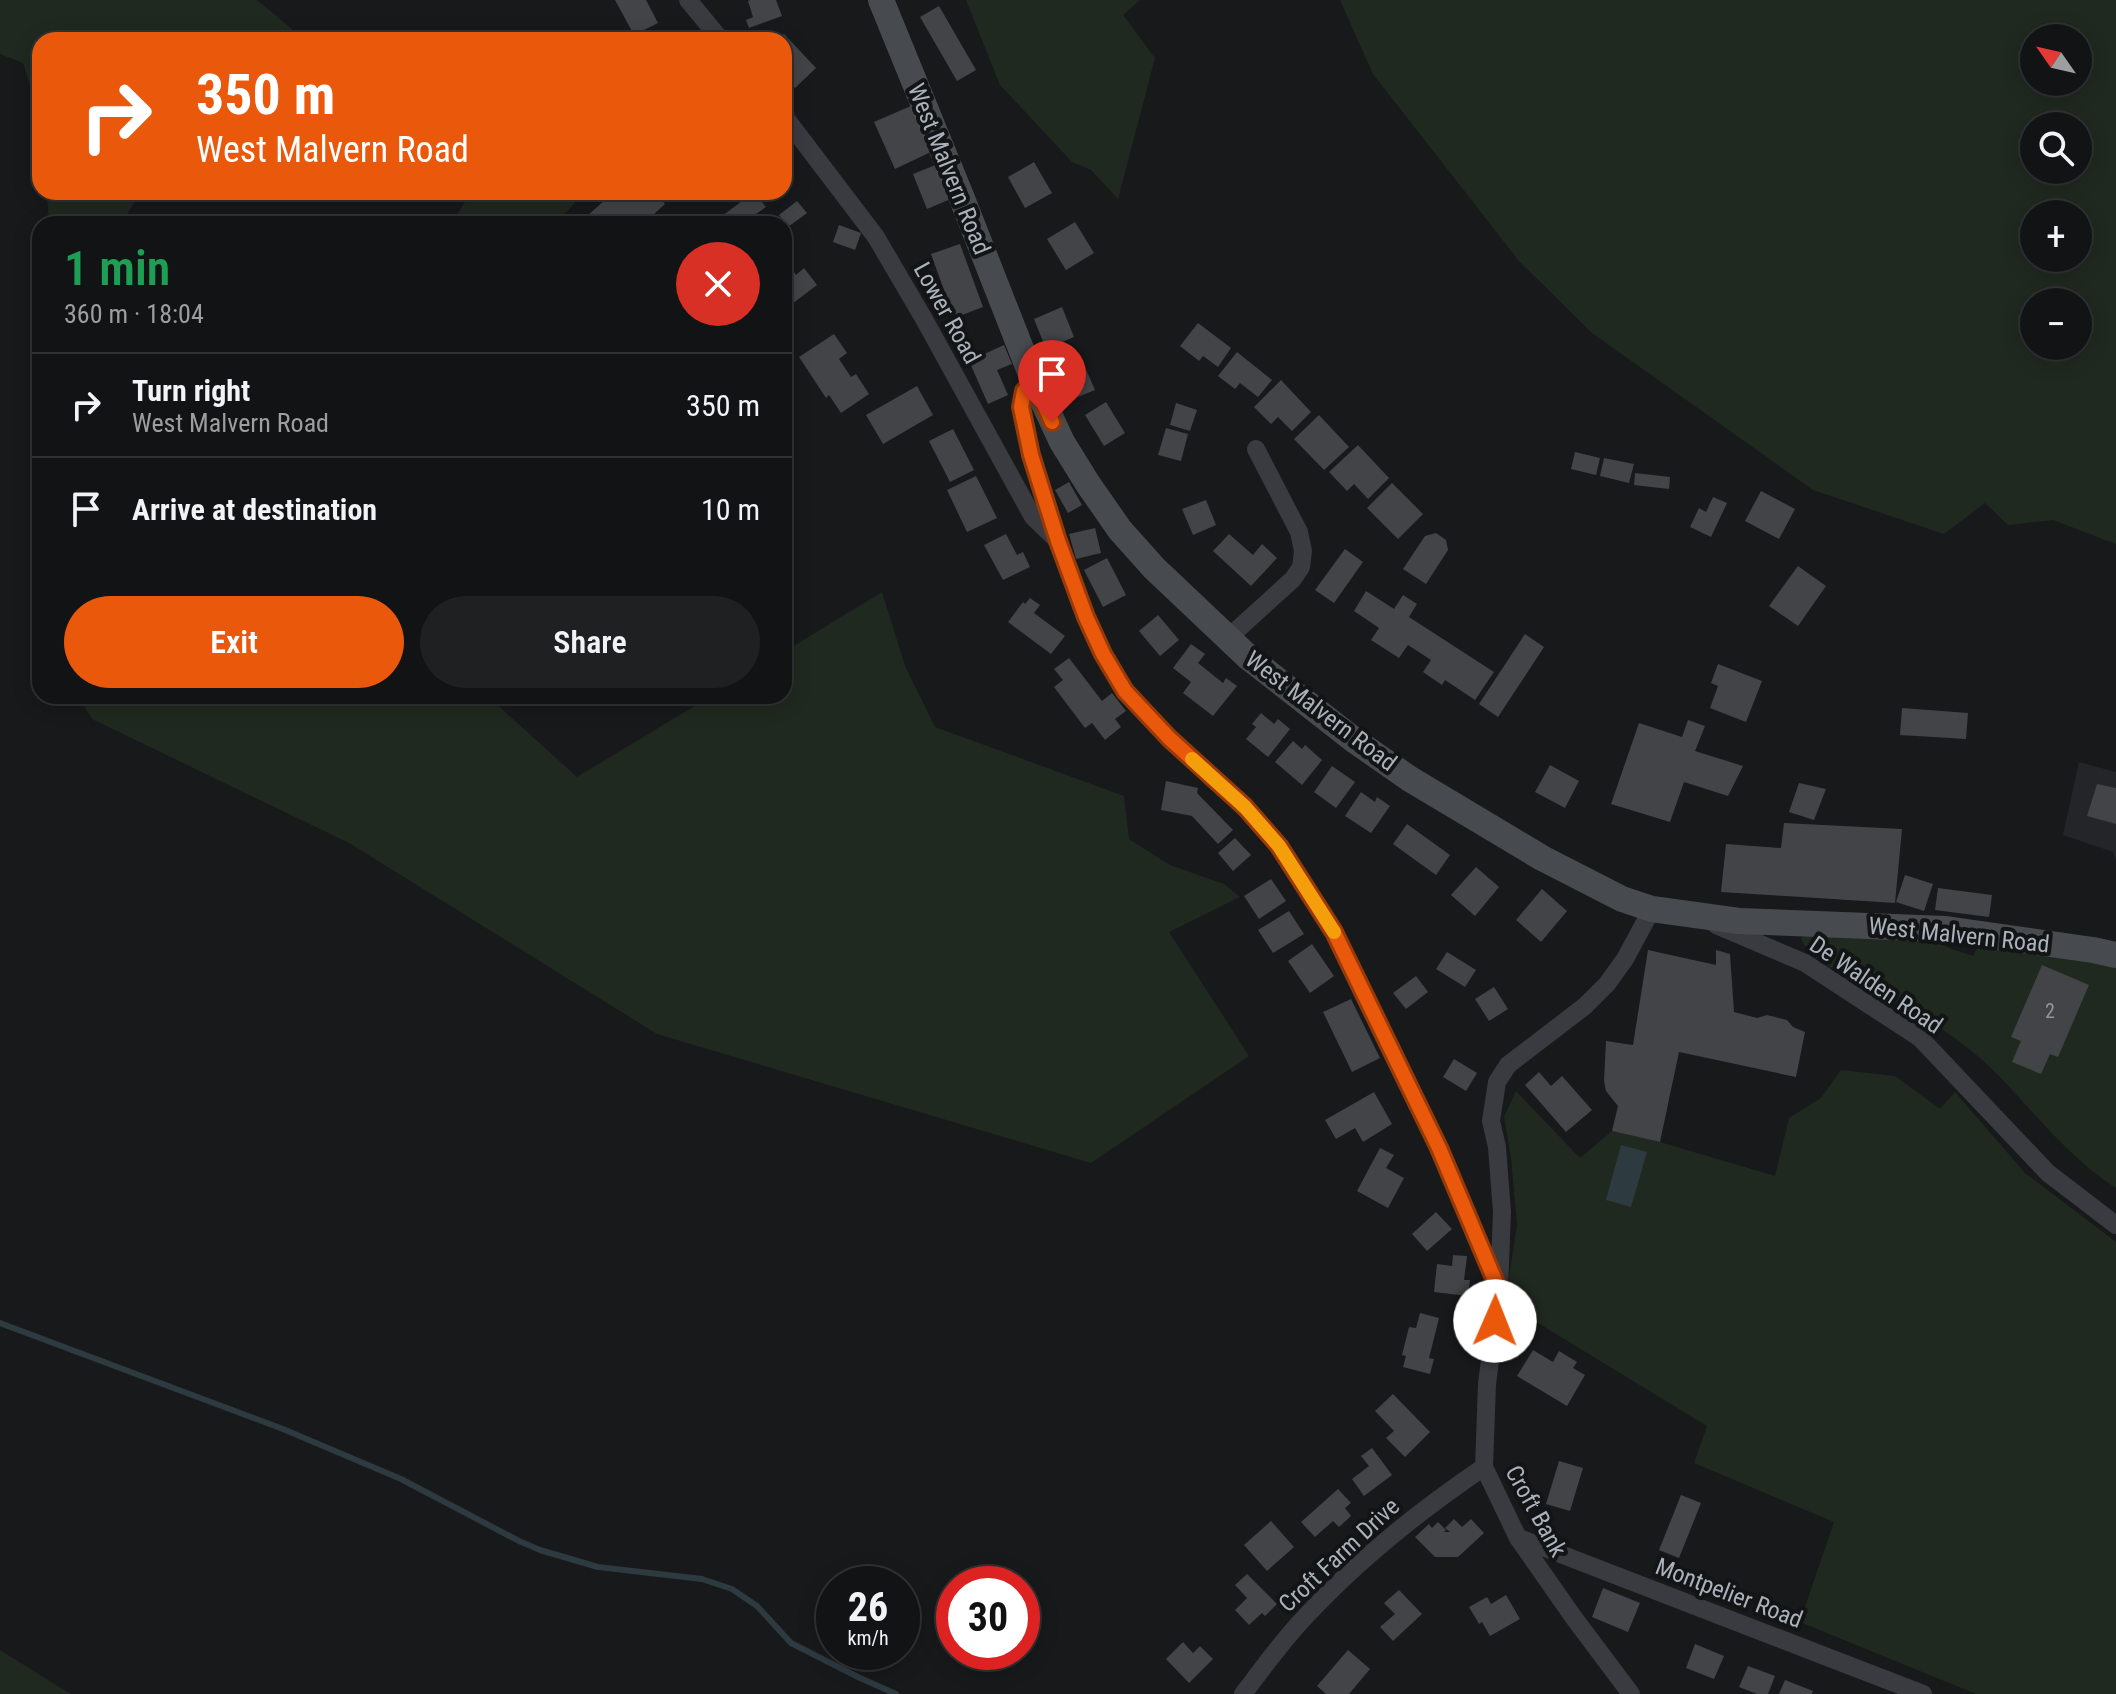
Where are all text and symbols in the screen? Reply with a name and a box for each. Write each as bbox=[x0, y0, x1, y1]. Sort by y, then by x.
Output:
north arrow bbox=[2020, 24, 2092, 96]
map controls bbox=[2020, 24, 2092, 360]
text: 350 m bbox=[196, 62, 335, 128]
icon: right bbox=[64, 64, 168, 168]
street label: West Malvern Road bbox=[902, 79, 996, 259]
button: search bbox=[2020, 112, 2092, 184]
text: West Malvern Road bbox=[196, 129, 469, 171]
button: + bbox=[2020, 200, 2092, 272]
text: 1 min bbox=[64, 240, 170, 297]
button: close bbox=[676, 242, 760, 326]
street label: Lower Road bbox=[908, 258, 986, 368]
button: − bbox=[2020, 288, 2092, 360]
text: 360 m · 18:04 bbox=[64, 299, 204, 329]
pin bbox=[1018, 340, 1086, 422]
icon: arrive bbox=[1030, 352, 1074, 396]
text: Turn right bbox=[132, 373, 250, 408]
icon: right bbox=[64, 383, 108, 427]
text: 350 m bbox=[686, 388, 760, 423]
text: West Malvern Road bbox=[132, 408, 329, 438]
icon: arrive bbox=[64, 487, 108, 531]
text: Arrive at destination bbox=[132, 492, 377, 527]
text: 10 m bbox=[701, 492, 760, 527]
button: Exit bbox=[64, 596, 404, 688]
button: Share bbox=[420, 596, 760, 688]
street label: West Malvern Road bbox=[1240, 645, 1402, 777]
street label: West Malvern Road bbox=[1867, 912, 2051, 958]
street label: De Walden Road bbox=[1804, 930, 1948, 1040]
house number: 2 bbox=[2045, 999, 2055, 1023]
position arrow bbox=[1453, 1279, 1537, 1363]
street label: Croft Bank bbox=[1500, 1460, 1573, 1562]
street label: Croft Farm Drive bbox=[1273, 1492, 1405, 1618]
street label: Montpelier Road bbox=[1652, 1552, 1806, 1634]
speed limit sign: 30 bbox=[936, 1566, 1040, 1670]
text: 26 bbox=[848, 1584, 888, 1631]
text: km/h bbox=[847, 1626, 889, 1650]

